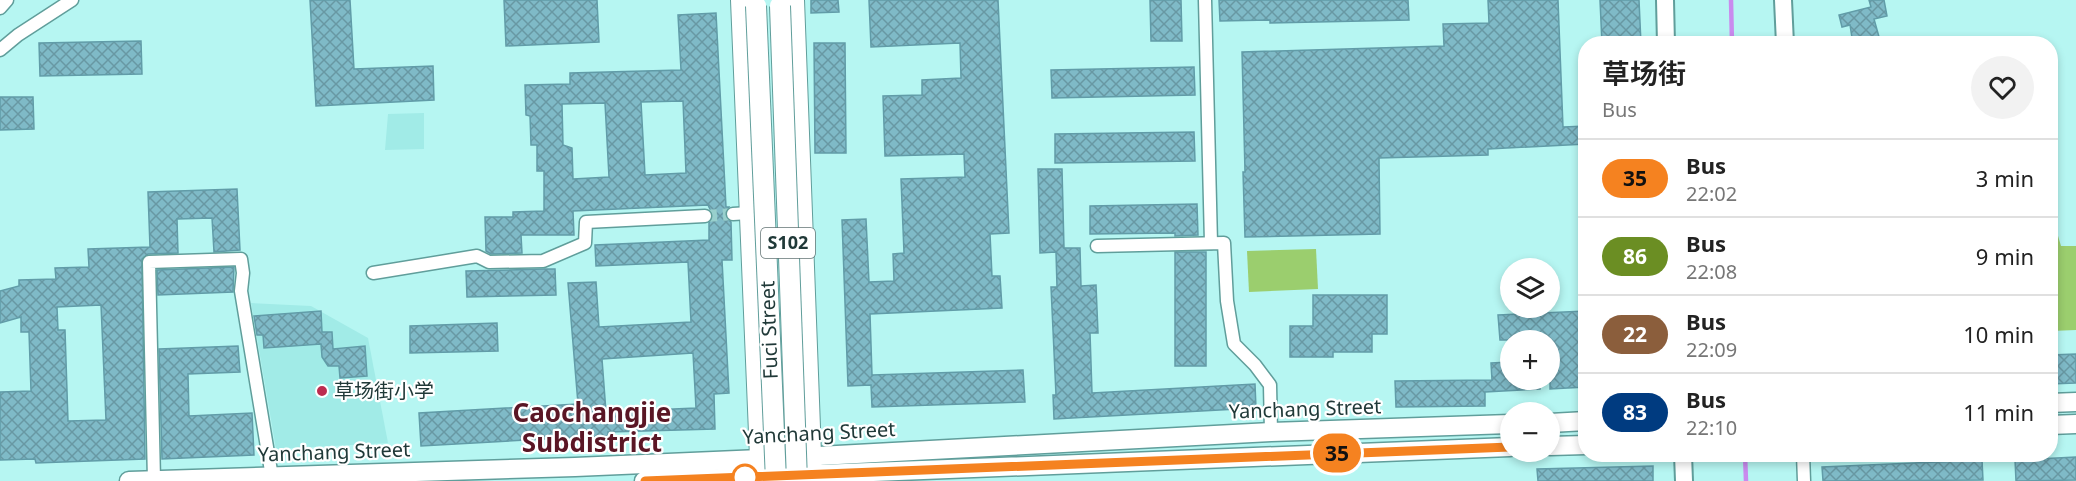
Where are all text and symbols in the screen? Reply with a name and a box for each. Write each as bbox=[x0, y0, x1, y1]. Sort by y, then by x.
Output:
text: 草场街 bbox=[1602, 54, 1686, 92]
button: heart bbox=[1971, 56, 2034, 119]
text: Bus bbox=[1602, 96, 1637, 123]
text: Bus bbox=[1686, 150, 1726, 180]
text: 3 min bbox=[1976, 163, 2034, 193]
text: 35 bbox=[1623, 164, 1647, 192]
text: 22:02 bbox=[1686, 180, 1737, 207]
road number: S102 bbox=[761, 228, 815, 258]
text: Bus bbox=[1686, 228, 1726, 258]
text: 9 min bbox=[1976, 241, 2034, 271]
text: 86 bbox=[1623, 242, 1647, 270]
map controls bbox=[1500, 258, 1560, 462]
button: layers bbox=[1500, 258, 1560, 318]
text: 22:08 bbox=[1686, 258, 1737, 285]
street label: Fuci Street bbox=[753, 280, 784, 380]
text: Bus bbox=[1686, 306, 1726, 336]
text: 10 min bbox=[1963, 319, 2034, 349]
text: 22 bbox=[1623, 320, 1647, 348]
button: + bbox=[1500, 330, 1560, 390]
text: 22:09 bbox=[1686, 336, 1737, 363]
place label: 草场街小学 bbox=[334, 377, 434, 404]
marker: 草场街小学 bbox=[315, 384, 329, 398]
text: Bus bbox=[1686, 384, 1726, 414]
street label: Yanchang Street bbox=[1228, 392, 1382, 425]
district label: Caochangjie Subdistrict bbox=[513, 394, 671, 460]
text: 11 min bbox=[1963, 397, 2034, 427]
text: 83 bbox=[1623, 398, 1647, 426]
button: − bbox=[1500, 402, 1560, 462]
text: 22:10 bbox=[1686, 414, 1737, 441]
street label: Yanchang Street bbox=[742, 415, 896, 450]
line badge: 35 bbox=[1310, 434, 1364, 472]
street label: Yanchang Street bbox=[257, 435, 411, 468]
text: 35 bbox=[1325, 439, 1349, 467]
unlabelled marker bbox=[732, 464, 758, 481]

